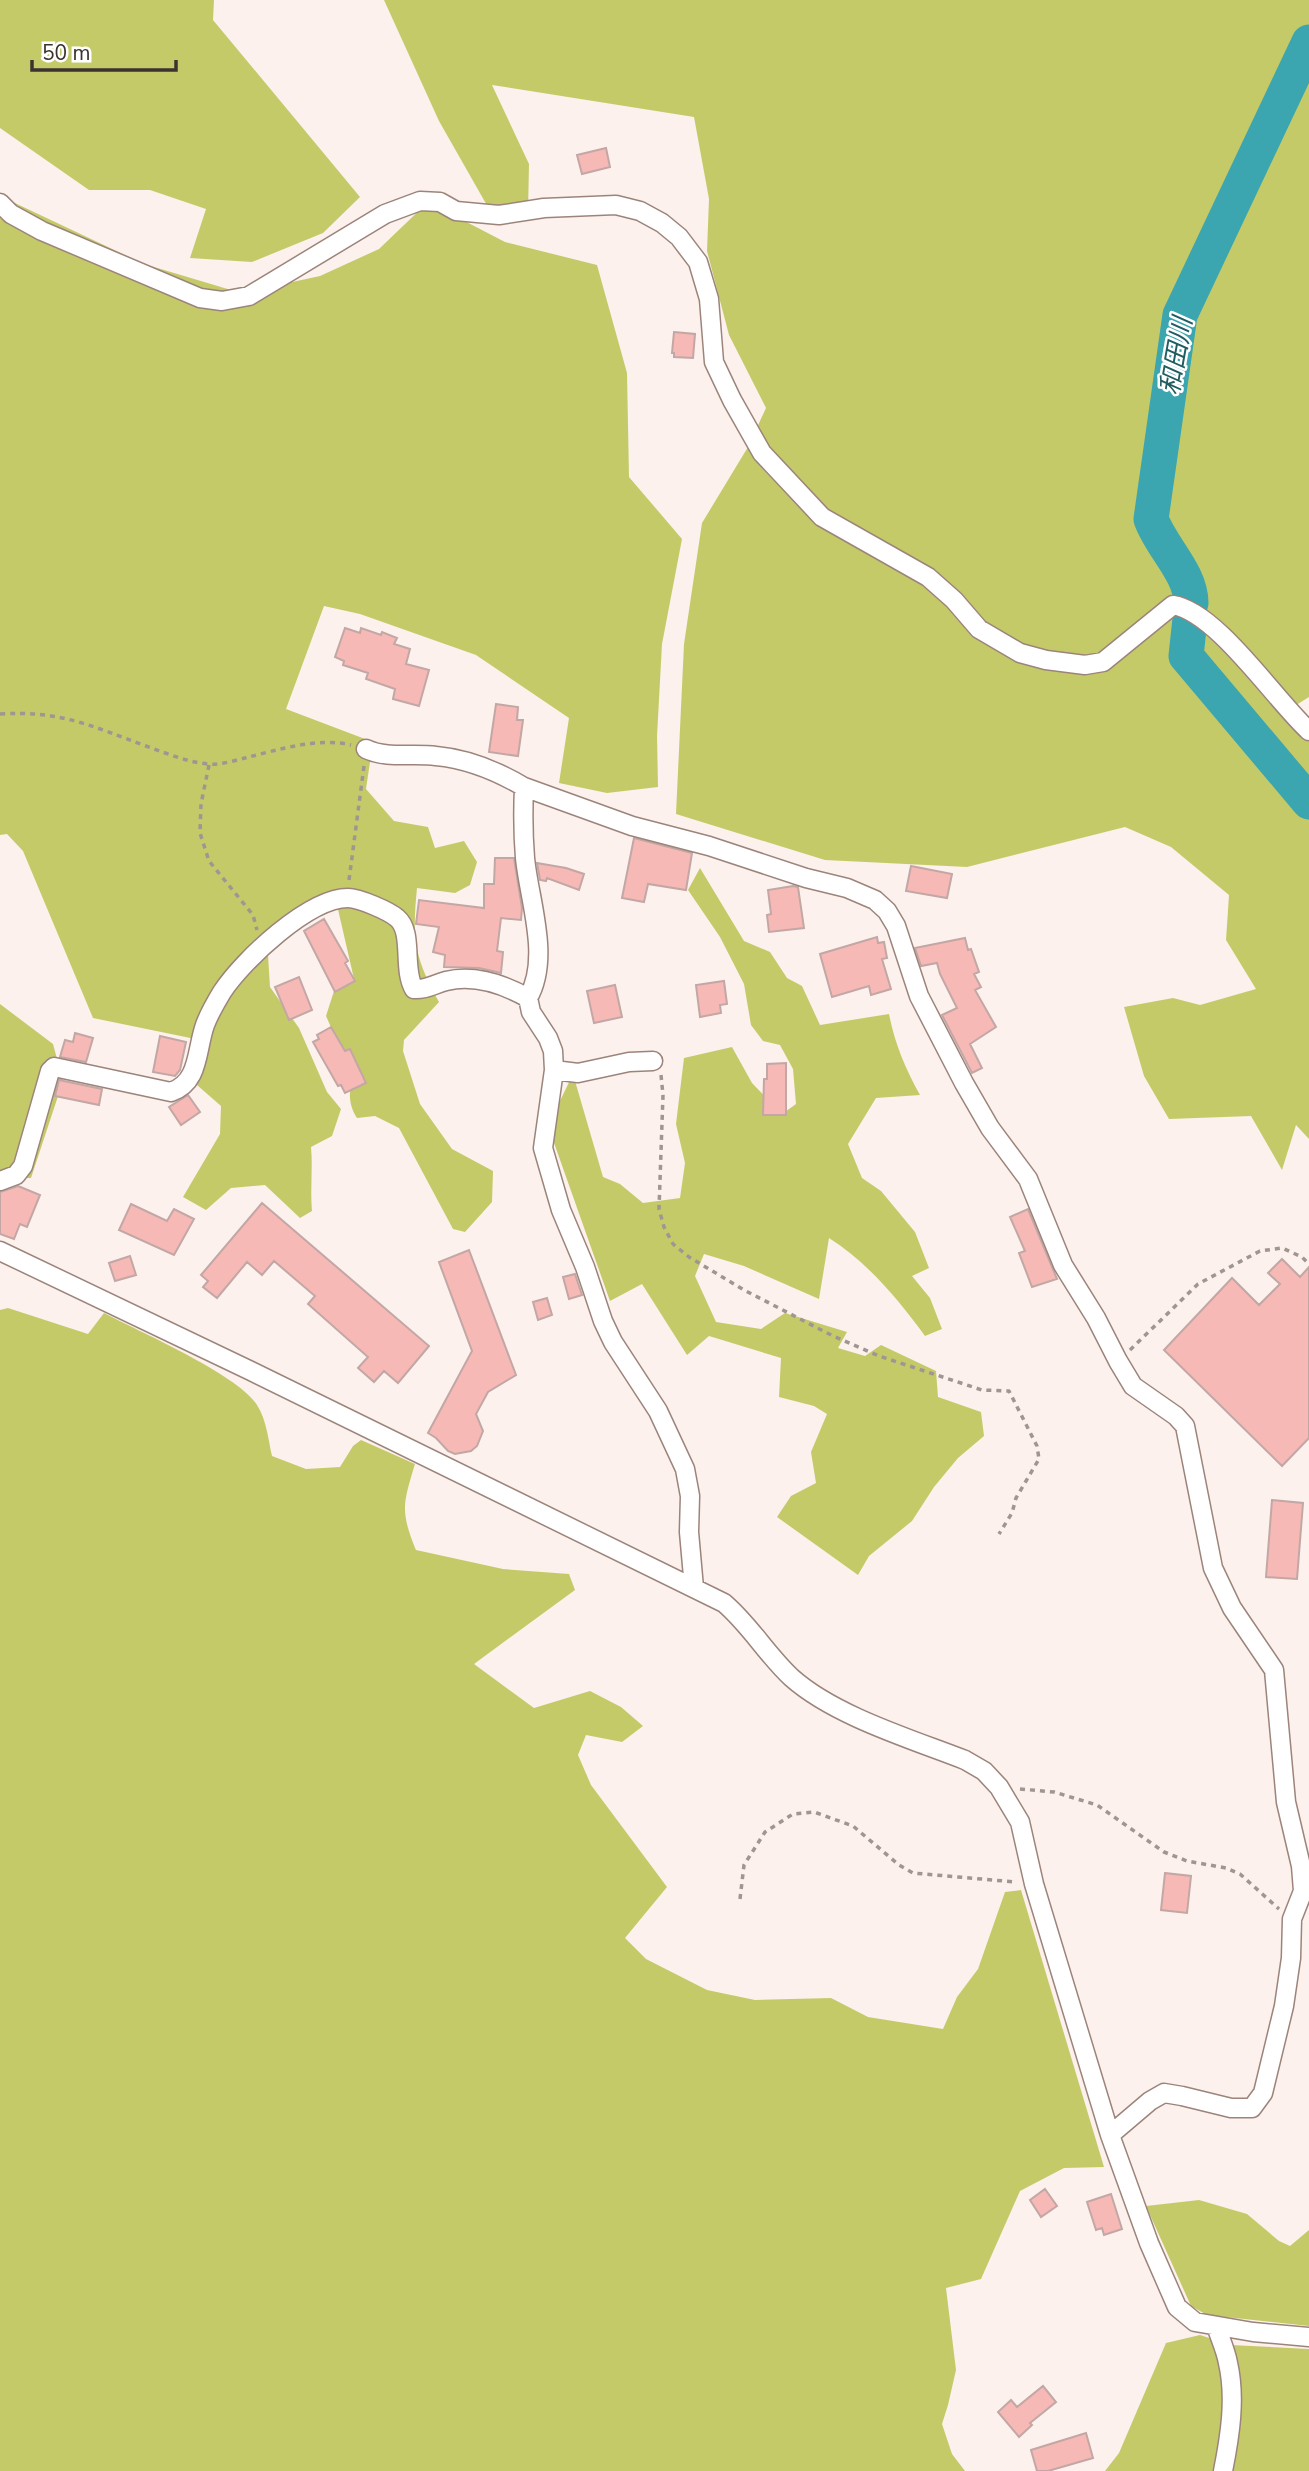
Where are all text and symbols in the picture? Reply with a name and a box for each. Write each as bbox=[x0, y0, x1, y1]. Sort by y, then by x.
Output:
scale bar bbox=[32, 28, 175, 72]
text: 50 m bbox=[42, 39, 91, 67]
water label: 和田川 bbox=[1152, 312, 1201, 398]

